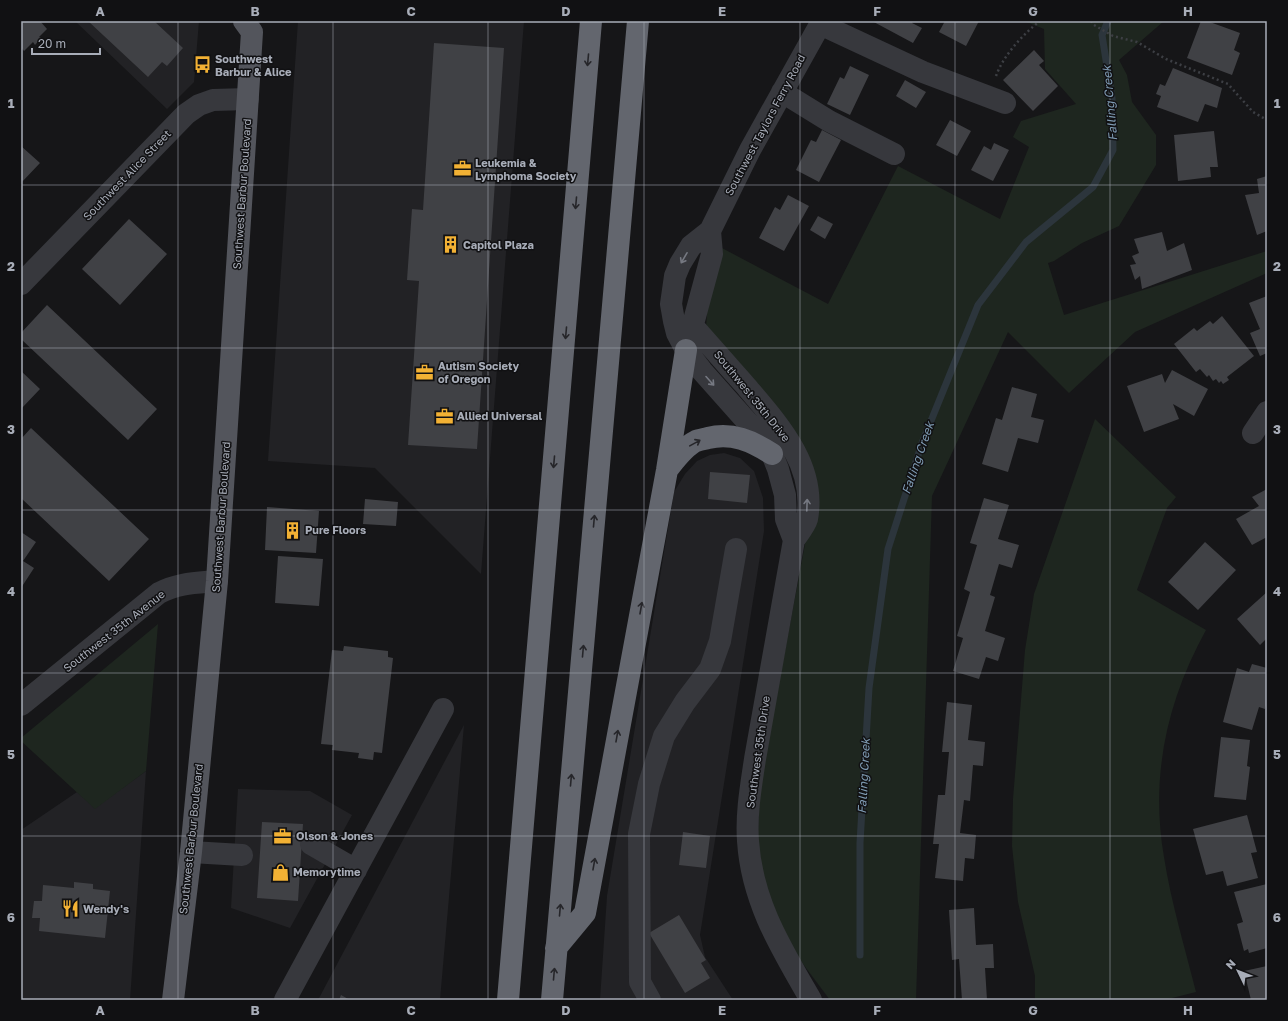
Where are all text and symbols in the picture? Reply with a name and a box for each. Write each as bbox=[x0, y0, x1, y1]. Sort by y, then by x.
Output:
text: A bbox=[95, 3, 105, 19]
text: B bbox=[250, 3, 260, 19]
text: C bbox=[406, 3, 416, 19]
text: D bbox=[561, 3, 571, 19]
text: E bbox=[718, 3, 726, 19]
text: F bbox=[873, 3, 881, 19]
text: G bbox=[1028, 3, 1038, 19]
text: H bbox=[1183, 3, 1193, 19]
scale bar bbox=[32, 30, 100, 56]
text: 20 m bbox=[38, 36, 66, 51]
place label: Southwest Barbur & Alice bbox=[215, 52, 292, 78]
street label: Southwest Taylors Ferry Road bbox=[722, 52, 807, 198]
one-way arrow bbox=[585, 53, 592, 66]
bus stop icon: Southwest Barbur & Alice bbox=[192, 55, 212, 75]
water label: Falling Creek bbox=[1099, 63, 1120, 141]
text: 1 bbox=[8, 95, 15, 111]
text: 1 bbox=[1274, 95, 1281, 111]
street label: Southwest Barbur Boulevard bbox=[230, 118, 253, 270]
street label: Southwest Alice Street bbox=[80, 127, 173, 223]
place label: Leukemia & Lymphoma Society bbox=[475, 156, 577, 182]
office icon: Leukemia & Lymphoma Society bbox=[452, 159, 472, 179]
one-way arrow bbox=[573, 196, 580, 209]
building icon: Capitol Plaza bbox=[440, 235, 460, 255]
place label: Capitol Plaza bbox=[463, 238, 534, 251]
one-way arrow bbox=[679, 252, 687, 264]
text: 2 bbox=[7, 258, 15, 274]
text: 2 bbox=[1273, 258, 1281, 274]
one-way arrow bbox=[562, 326, 569, 339]
street label: Southwest 35th Drive bbox=[712, 347, 793, 444]
place label: Autism Society of Oregon bbox=[438, 359, 519, 385]
office icon: Autism Society of Oregon bbox=[415, 362, 435, 382]
one-way arrow bbox=[705, 376, 715, 386]
office icon: Allied Universal bbox=[434, 406, 454, 426]
place label: Allied Universal bbox=[457, 409, 542, 422]
water label: Falling Creek bbox=[898, 418, 937, 496]
text: 3 bbox=[7, 421, 15, 437]
text: 3 bbox=[1273, 421, 1281, 437]
one-way arrow bbox=[689, 439, 701, 447]
street label: Southwest Barbur Boulevard bbox=[209, 441, 232, 593]
one-way arrow bbox=[551, 455, 558, 468]
one-way arrow bbox=[804, 499, 811, 512]
one-way arrow bbox=[591, 515, 598, 528]
building icon: Pure Floors bbox=[282, 520, 302, 540]
place label: Pure Floors bbox=[305, 523, 366, 536]
text: 4 bbox=[7, 583, 15, 599]
text: 4 bbox=[1273, 583, 1281, 599]
street label: Southwest 35th Avenue bbox=[60, 587, 167, 674]
one-way arrow bbox=[637, 602, 645, 615]
one-way arrow bbox=[579, 644, 586, 657]
street label: Southwest 35th Drive bbox=[743, 695, 772, 809]
one-way arrow bbox=[614, 730, 622, 743]
water label: Falling Creek bbox=[854, 737, 873, 814]
text: 5 bbox=[7, 746, 15, 762]
text: 5 bbox=[1273, 746, 1281, 762]
street label: Southwest Barbur Boulevard bbox=[176, 763, 205, 915]
one-way arrow bbox=[568, 774, 575, 787]
office icon: Olson & Jones bbox=[273, 826, 293, 846]
place label: Olson & Jones bbox=[296, 829, 373, 842]
one-way arrow bbox=[590, 858, 598, 871]
shop icon: Memorytime bbox=[270, 862, 290, 882]
place label: Memorytime bbox=[293, 865, 361, 878]
restaurant icon: Wendy's bbox=[60, 899, 80, 919]
place label: Wendy's bbox=[83, 902, 129, 915]
one-way arrow bbox=[556, 903, 563, 916]
text: 6 bbox=[7, 909, 15, 925]
text: 6 bbox=[1273, 909, 1281, 925]
north arrow bbox=[1218, 951, 1258, 991]
text: N bbox=[1223, 956, 1238, 971]
one-way arrow bbox=[551, 968, 558, 981]
text: A bbox=[95, 1002, 105, 1018]
text: B bbox=[250, 1002, 260, 1018]
text: C bbox=[406, 1002, 416, 1018]
text: D bbox=[561, 1002, 571, 1018]
text: E bbox=[718, 1002, 726, 1018]
text: F bbox=[873, 1002, 881, 1018]
text: G bbox=[1028, 1002, 1038, 1018]
text: H bbox=[1183, 1002, 1193, 1018]

